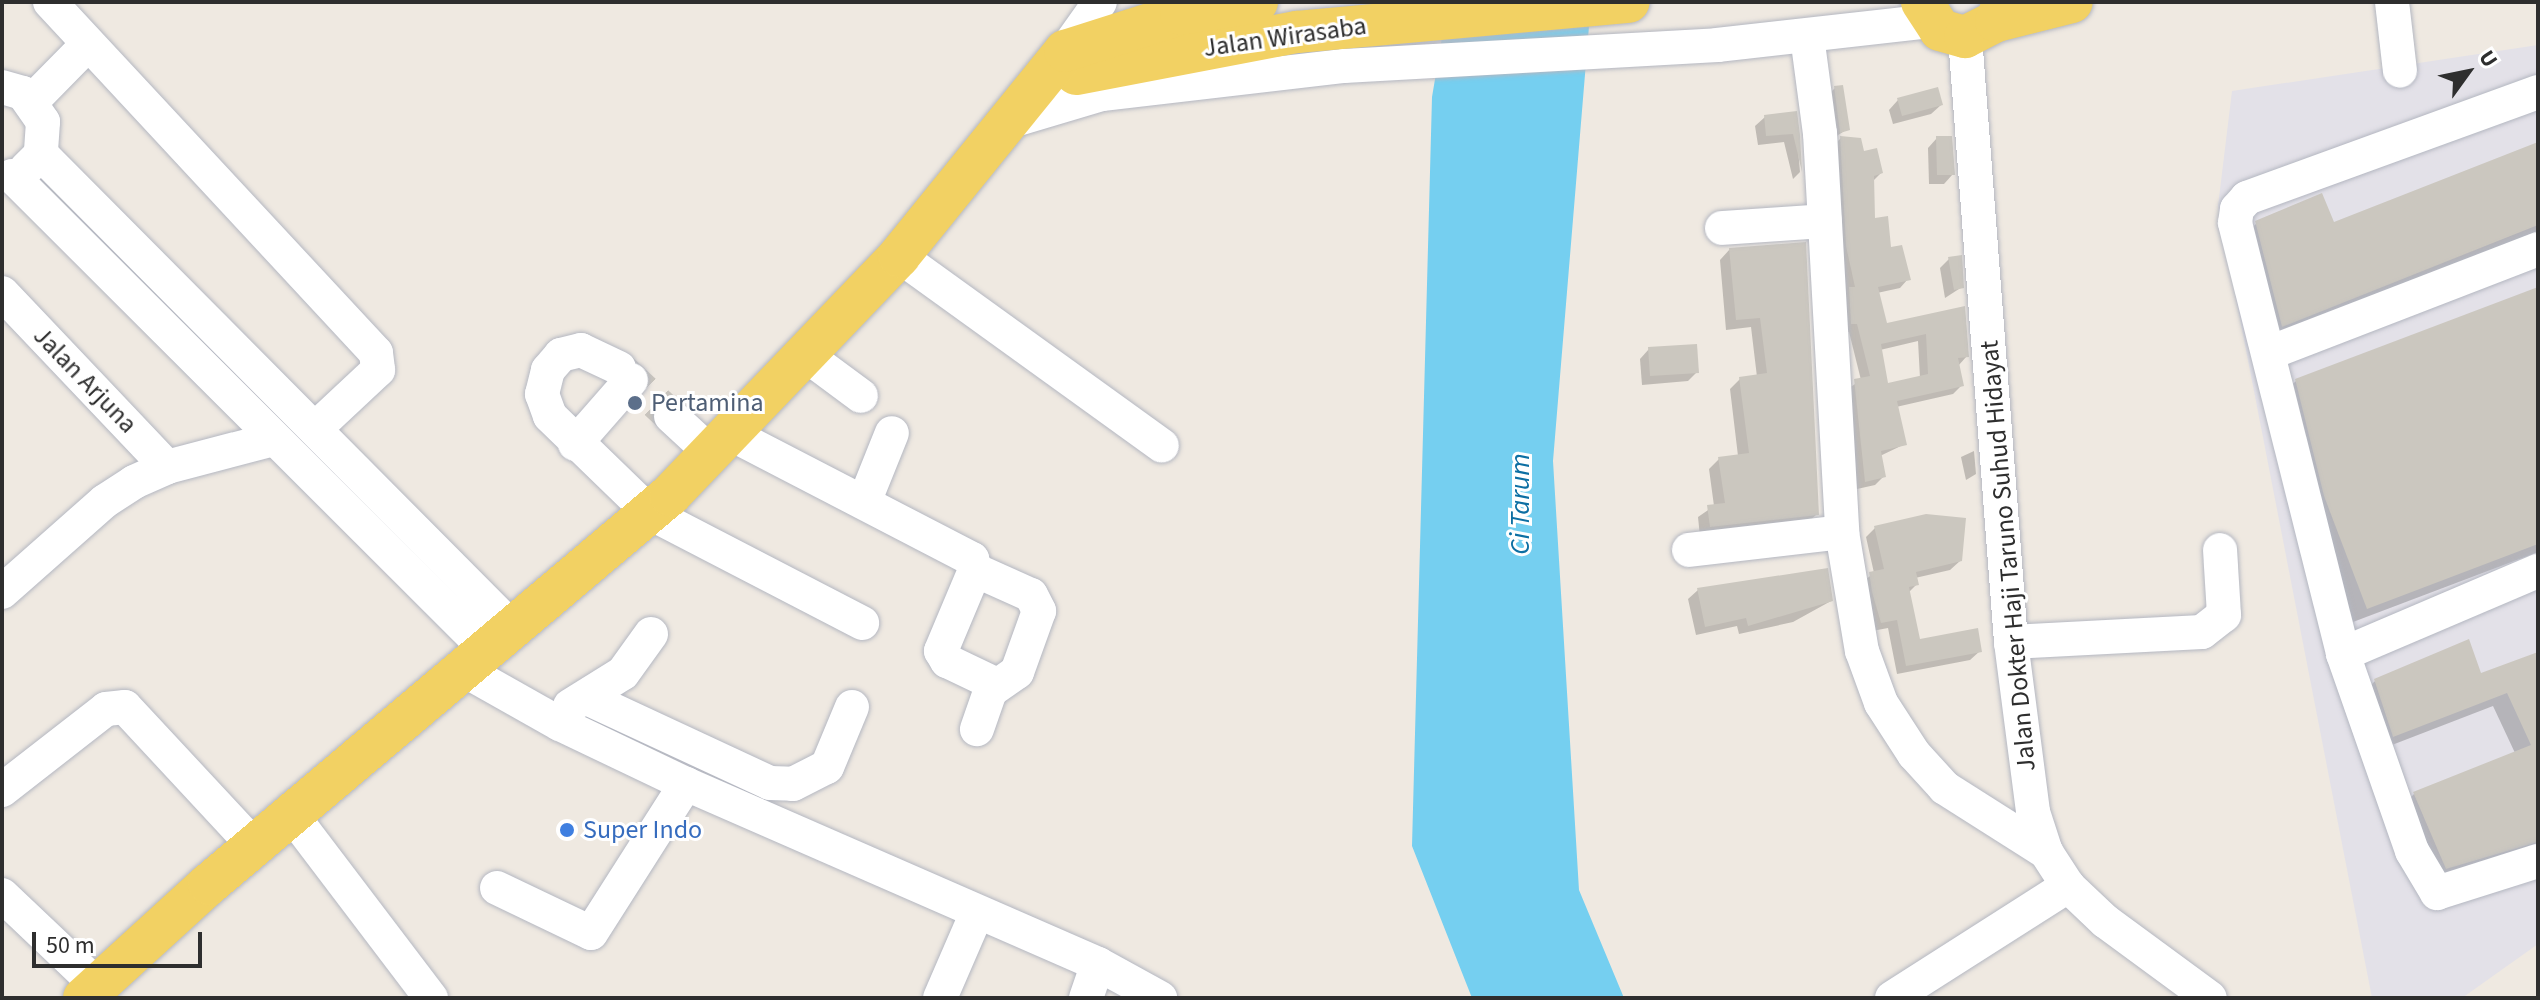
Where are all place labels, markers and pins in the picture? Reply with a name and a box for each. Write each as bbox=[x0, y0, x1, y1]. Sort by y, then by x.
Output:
place label: Pertamina bbox=[651, 387, 764, 419]
marker: Pertamina bbox=[626, 394, 644, 412]
place label: Super Indo bbox=[583, 814, 702, 846]
marker: Super Indo bbox=[558, 821, 576, 839]

